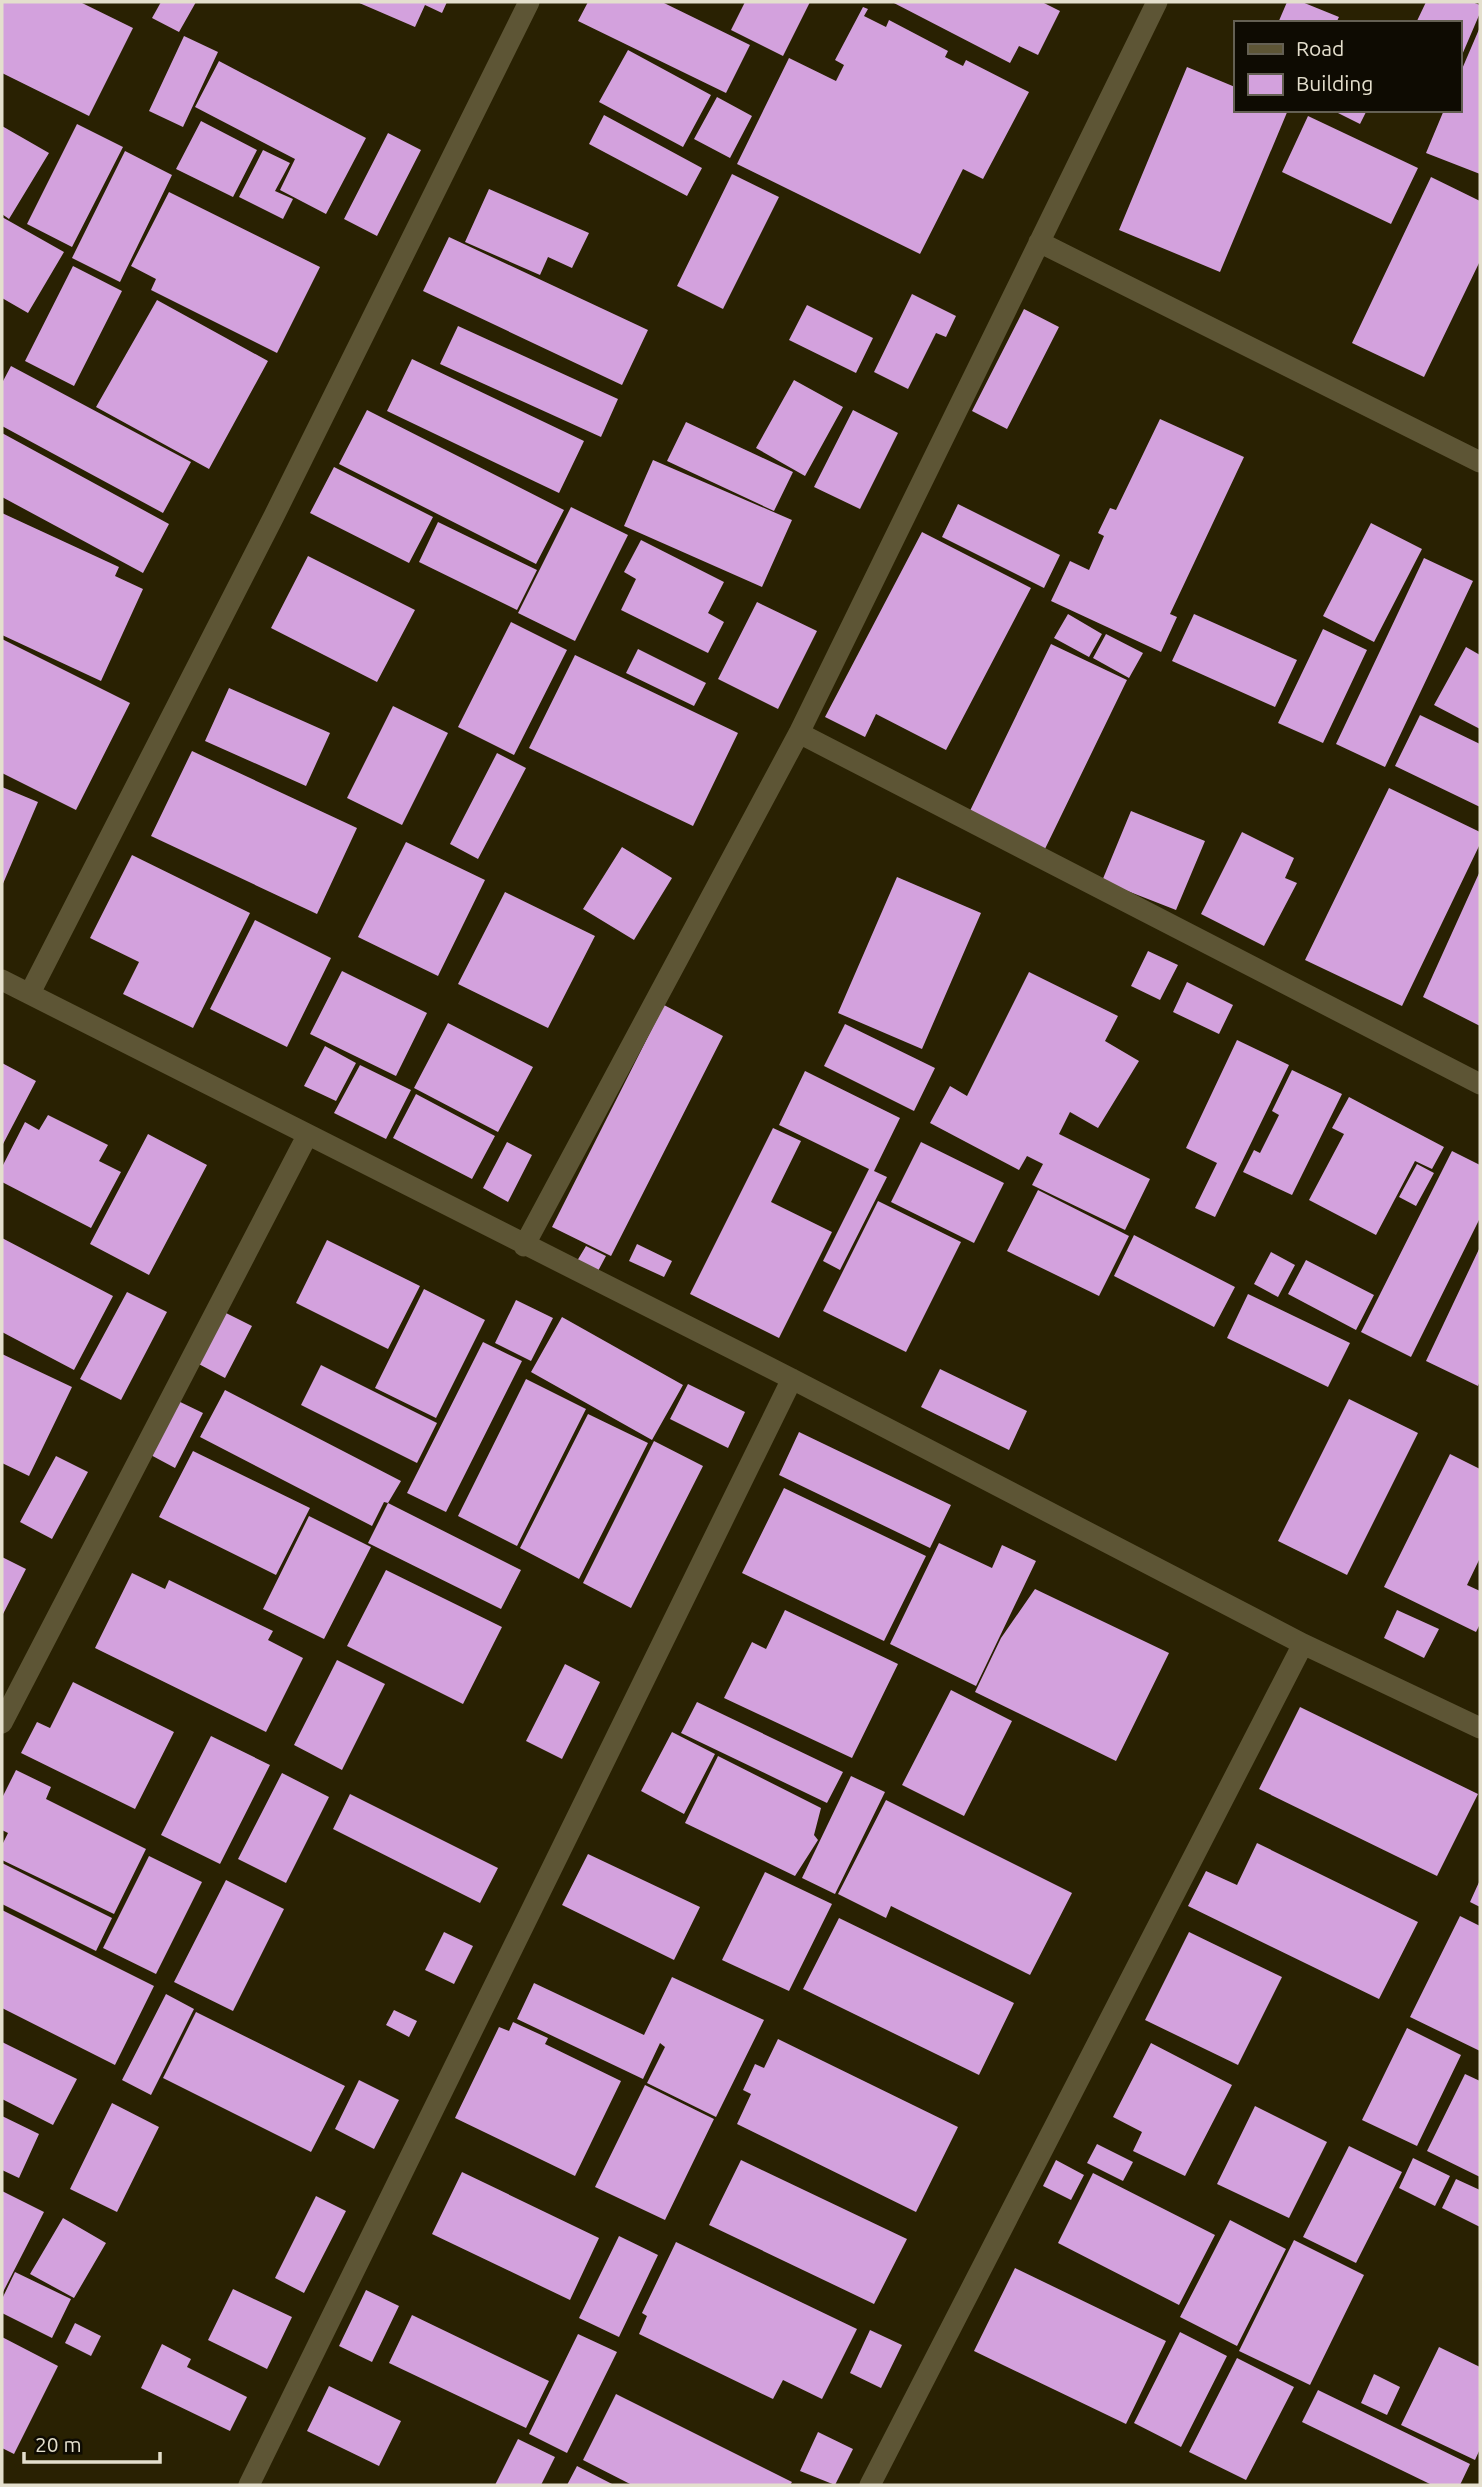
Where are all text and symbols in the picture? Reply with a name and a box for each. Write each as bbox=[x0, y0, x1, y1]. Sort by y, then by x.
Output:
legend bbox=[1234, 21, 1461, 112]
text: Road bbox=[1296, 36, 1344, 60]
text: Building bbox=[1296, 71, 1373, 95]
scale bar bbox=[24, 2420, 161, 2464]
text: 20 m bbox=[35, 2432, 82, 2456]

